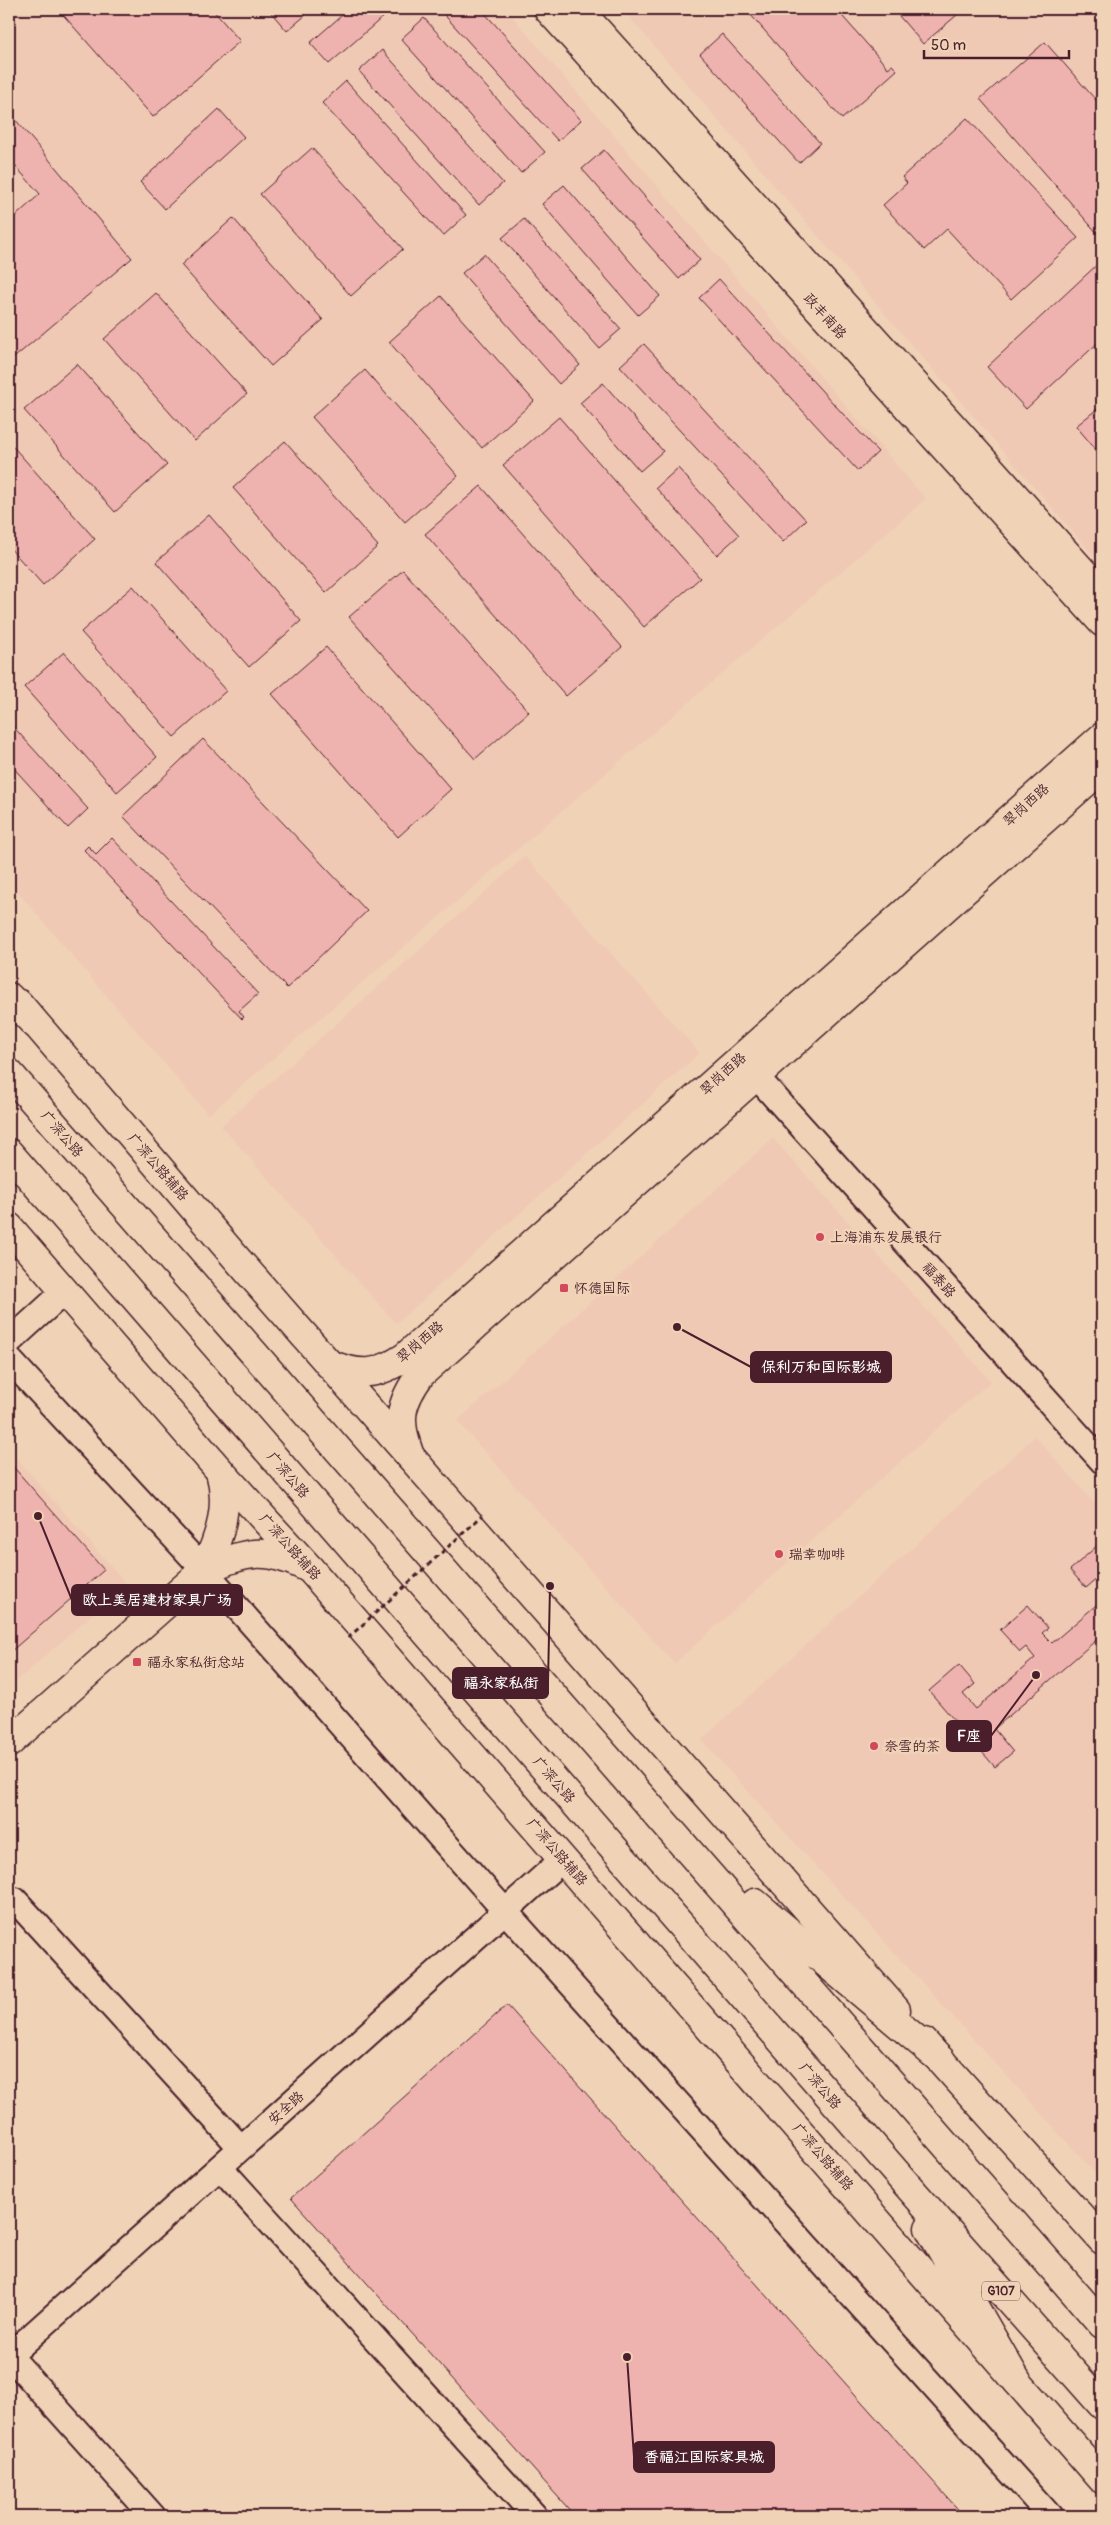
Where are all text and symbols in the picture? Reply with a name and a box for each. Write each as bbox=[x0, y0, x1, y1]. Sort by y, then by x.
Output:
scale bar bbox=[924, 28, 1068, 60]
text: 50 m bbox=[931, 36, 966, 55]
street label: 政丰南路 bbox=[800, 290, 850, 342]
street label: 翠岗西路 bbox=[1000, 780, 1052, 830]
street label: 翠岗西路 bbox=[697, 1049, 749, 1099]
street label: 广深公路 bbox=[37, 1107, 87, 1161]
street label: 广深公路辅路 bbox=[124, 1130, 192, 1204]
place label: 上海浦东发展银行 bbox=[830, 1229, 942, 1246]
marker: 上海浦东发展银行 bbox=[814, 1231, 826, 1243]
street label: 福泰路 bbox=[919, 1259, 959, 1301]
place label: 怀德国际 bbox=[574, 1280, 630, 1297]
marker: 怀德国际 bbox=[558, 1282, 570, 1294]
street label: 翠岗西路 bbox=[393, 1317, 447, 1367]
callout: 保利万和国际影城 bbox=[751, 1352, 891, 1382]
text: 保利万和国际影城 bbox=[761, 1358, 881, 1377]
street label: 广深公路 bbox=[263, 1448, 313, 1502]
street label: 广深公路辅路 bbox=[256, 1510, 324, 1584]
place label: 瑞幸咖啡 bbox=[788, 1546, 845, 1563]
marker: 瑞幸咖啡 bbox=[773, 1548, 785, 1560]
callout: 欧上美居建材家具广场 bbox=[72, 1585, 242, 1615]
text: 欧上美居建材家具广场 bbox=[82, 1591, 232, 1610]
place label: 福永家私街总站 bbox=[147, 1654, 245, 1671]
marker: 福永家私街总站 bbox=[131, 1656, 143, 1668]
callout: 福永家私街 bbox=[453, 1668, 548, 1698]
text: 福永家私街 bbox=[463, 1674, 539, 1693]
callout: F座 bbox=[947, 1721, 991, 1751]
text: F座 bbox=[957, 1727, 981, 1746]
place label: 奈雪的茶 bbox=[884, 1738, 940, 1755]
marker: 奈雪的茶 bbox=[868, 1740, 880, 1752]
street label: 广深公路 bbox=[529, 1753, 579, 1807]
street label: 广深公路辅路 bbox=[523, 1815, 591, 1889]
street label: 广深公路 bbox=[795, 2059, 845, 2113]
street label: 安全路 bbox=[265, 2088, 307, 2128]
street label: 广深公路辅路 bbox=[789, 2120, 857, 2194]
road number: G107 bbox=[982, 2282, 1020, 2300]
callout: 香福江国际家具城 bbox=[634, 2442, 774, 2472]
text: 香福江国际家具城 bbox=[644, 2448, 764, 2467]

